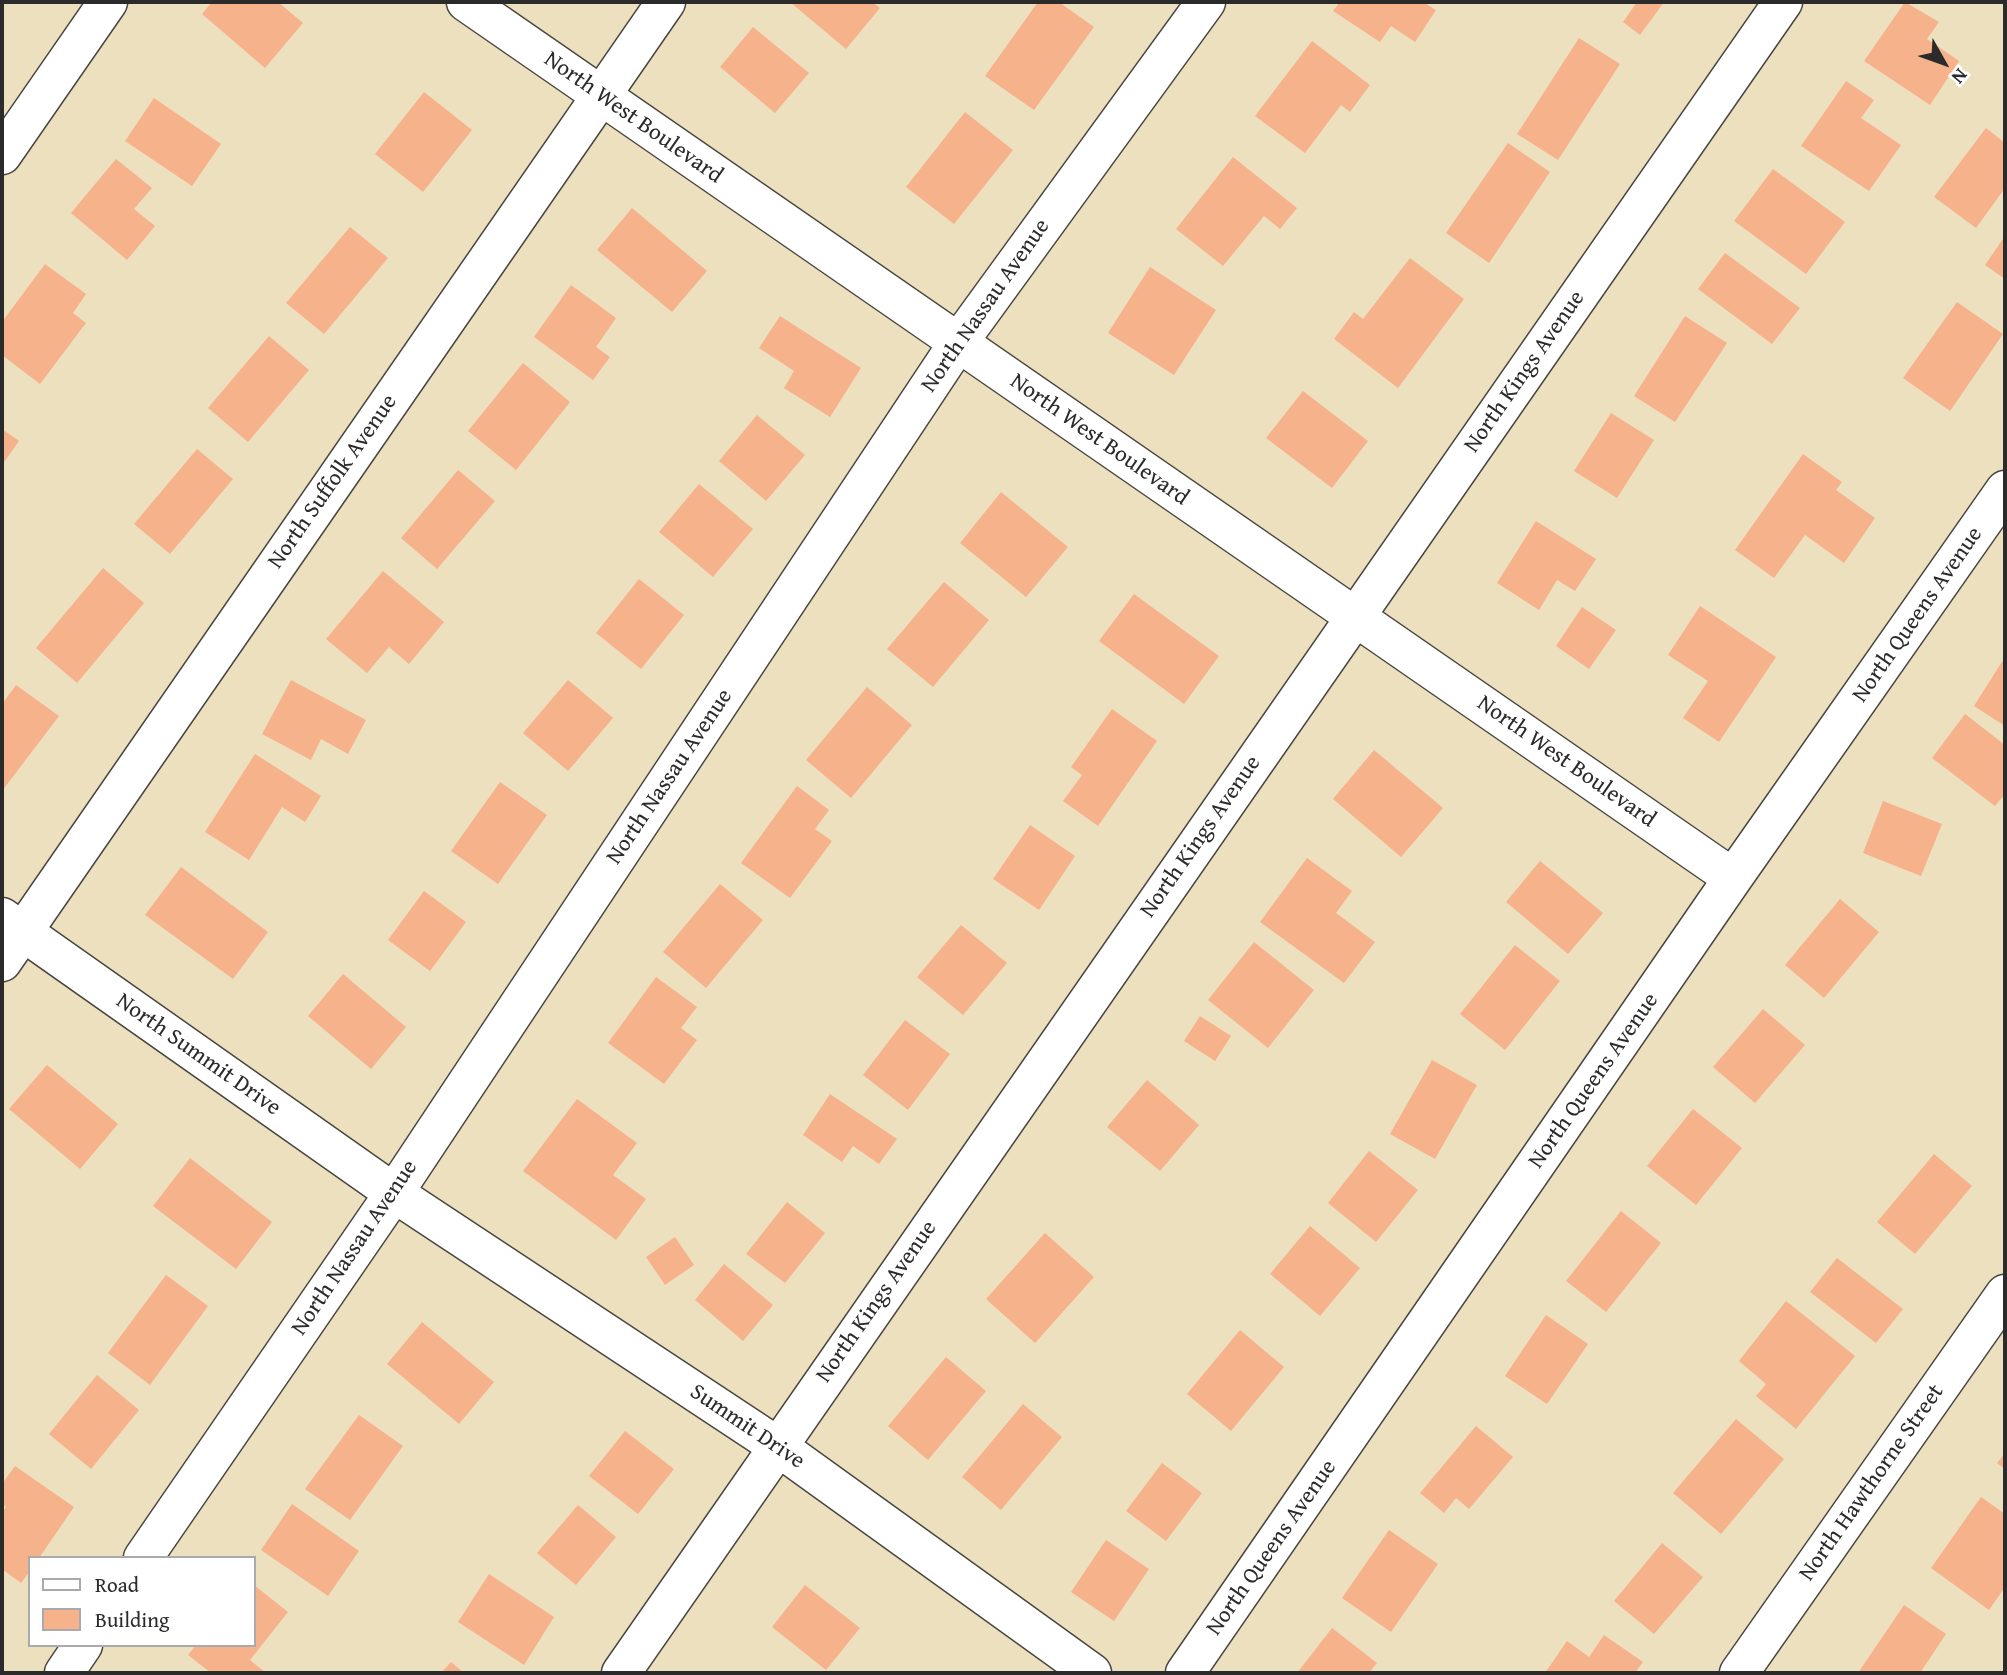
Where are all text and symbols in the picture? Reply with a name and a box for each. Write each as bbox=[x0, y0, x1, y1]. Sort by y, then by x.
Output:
north arrow bbox=[1909, 28, 1979, 98]
street label: North West Boulevard bbox=[538, 46, 728, 190]
text: N bbox=[1945, 63, 1975, 90]
street label: North Nassau Avenue bbox=[916, 214, 1056, 398]
street label: North Kings Avenue bbox=[1459, 286, 1591, 458]
street label: North West Boulevard bbox=[1004, 368, 1194, 512]
street label: North Suffolk Avenue bbox=[263, 390, 403, 574]
street label: North Queens Avenue bbox=[1847, 522, 1989, 708]
street label: North Nassau Avenue bbox=[601, 684, 739, 870]
street label: North West Boulevard bbox=[1471, 690, 1661, 834]
street label: North Kings Avenue bbox=[1135, 751, 1267, 923]
street label: North Summit Drive bbox=[110, 988, 286, 1122]
street label: North Queens Avenue bbox=[1523, 988, 1665, 1174]
street label: North Nassau Avenue bbox=[286, 1155, 424, 1341]
street label: North Kings Avenue bbox=[811, 1216, 943, 1388]
street label: Summit Drive bbox=[684, 1379, 810, 1475]
street label: North Hawthorne Street bbox=[1794, 1379, 1950, 1587]
street label: North Queens Avenue bbox=[1201, 1455, 1343, 1641]
legend bbox=[28, 1556, 256, 1647]
text: Road bbox=[95, 1569, 139, 1600]
text: Building bbox=[95, 1604, 169, 1635]

